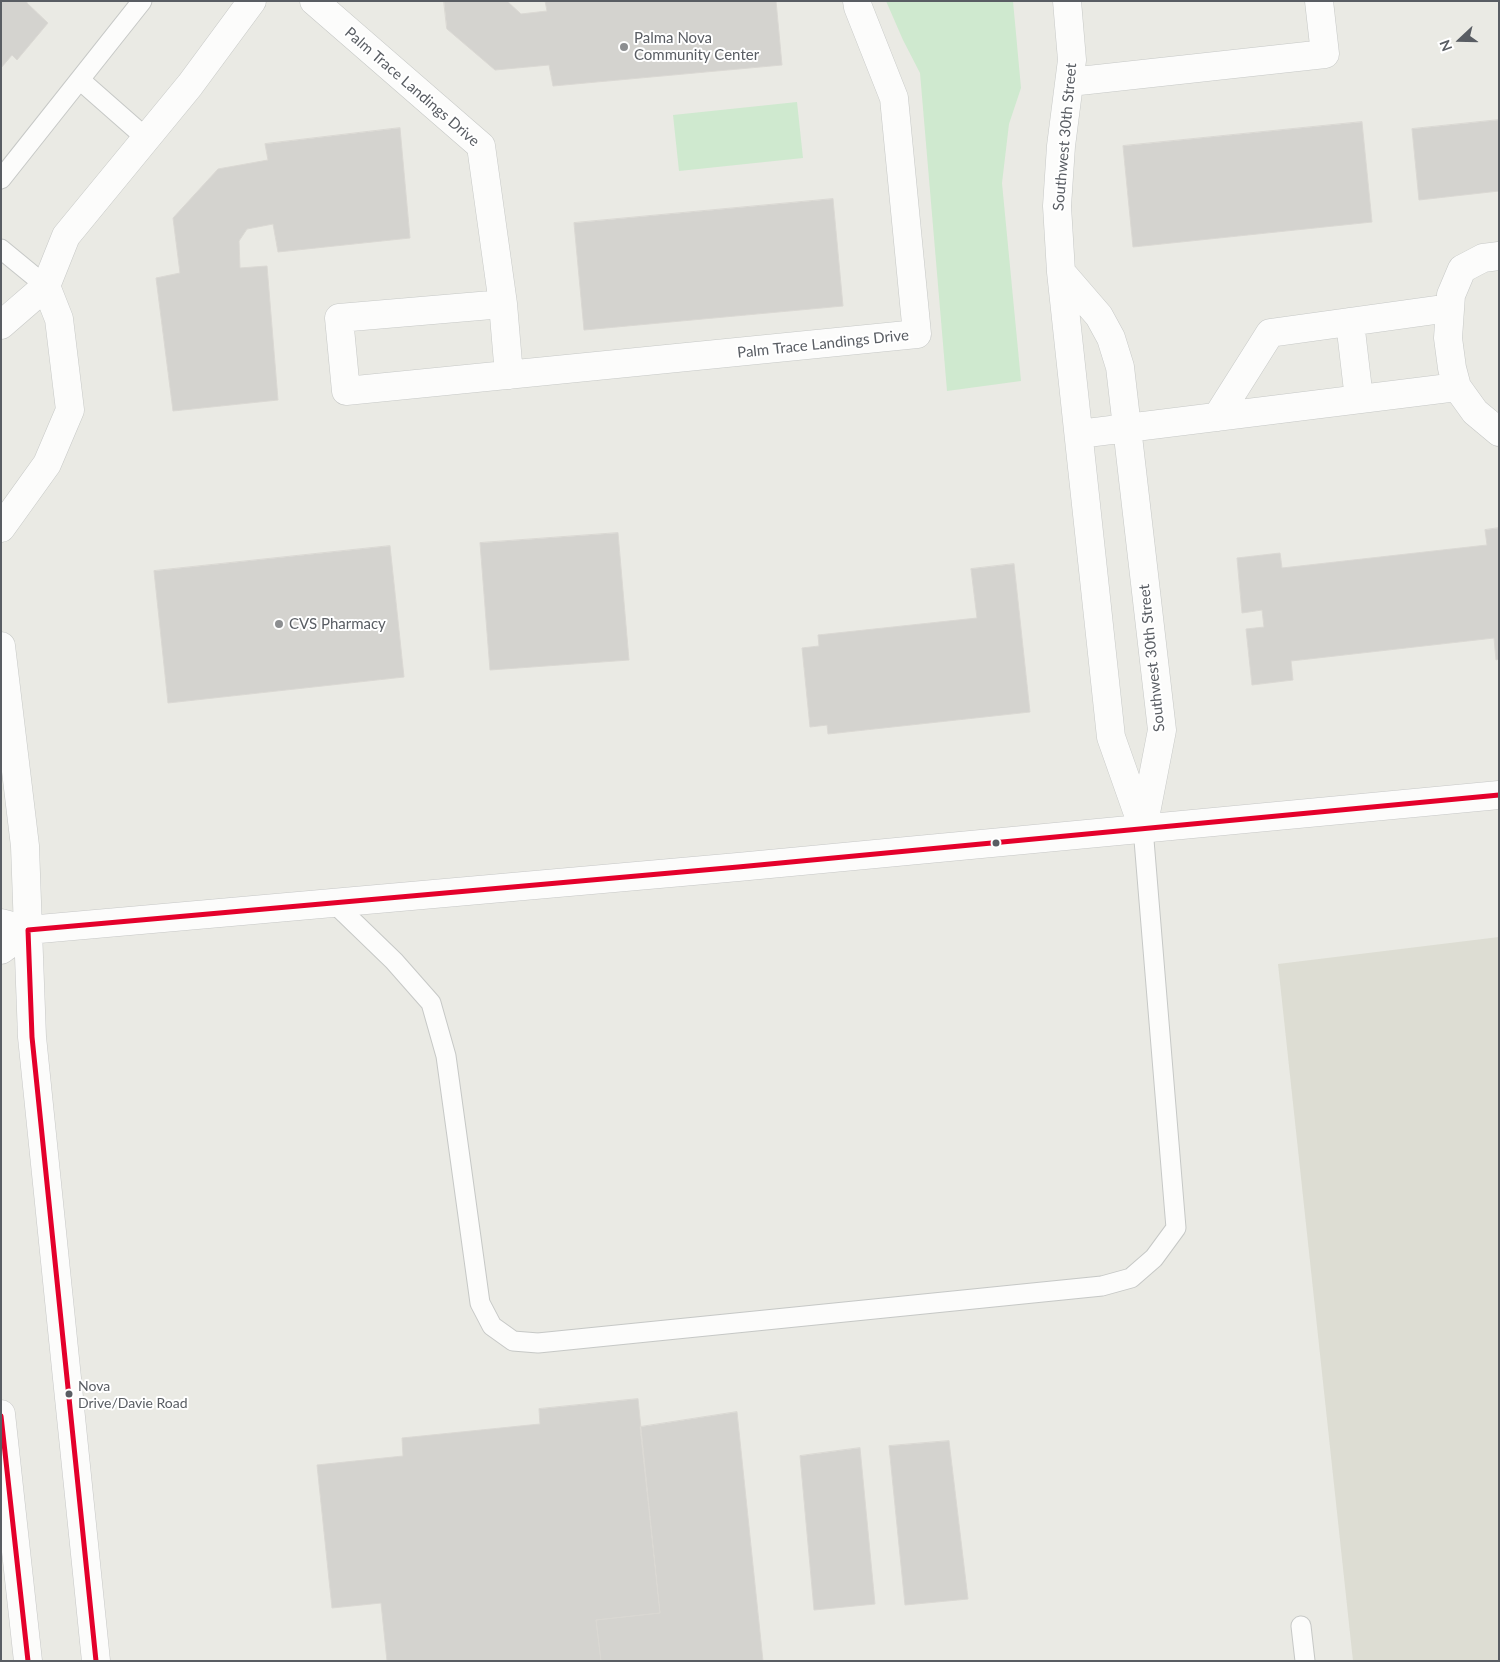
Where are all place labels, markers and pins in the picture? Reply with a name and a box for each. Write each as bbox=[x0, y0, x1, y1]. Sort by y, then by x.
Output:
place label: Palma Nova Community Center bbox=[634, 29, 759, 64]
marker: Palma Nova Community Center bbox=[618, 41, 630, 53]
place label: CVS Pharmacy bbox=[289, 615, 386, 633]
marker: CVS Pharmacy bbox=[273, 618, 285, 630]
unlabelled marker bbox=[991, 838, 1001, 848]
place label: Nova Drive/Davie Road bbox=[78, 1378, 188, 1410]
marker: Nova Drive/Davie Road bbox=[64, 1389, 74, 1399]

